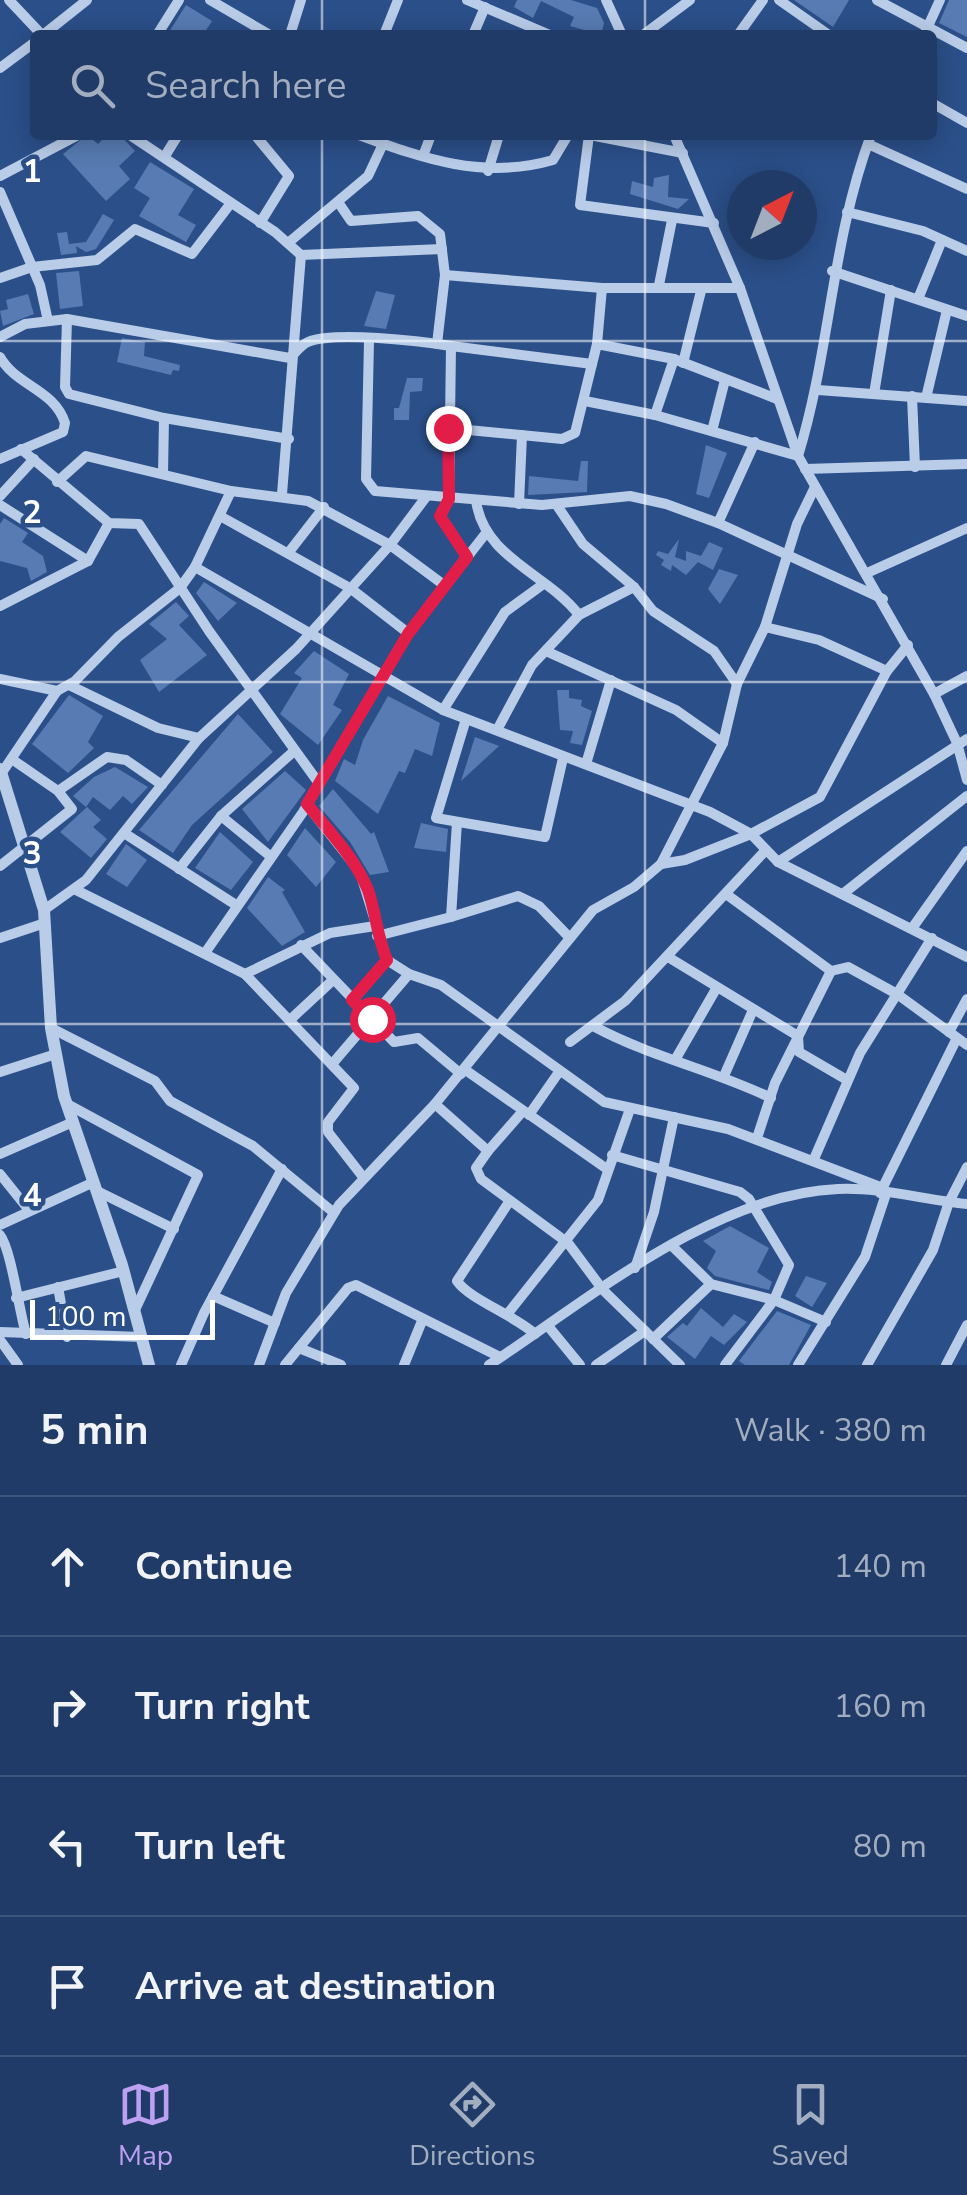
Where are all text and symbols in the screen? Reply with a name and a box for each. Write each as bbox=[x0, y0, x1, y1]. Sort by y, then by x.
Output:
search box bbox=[30, 30, 937, 140]
icon: search bbox=[65, 58, 120, 113]
text: Search here bbox=[145, 60, 346, 111]
text: 1 bbox=[22, 150, 42, 193]
north arrow bbox=[727, 170, 817, 260]
route end bbox=[426, 406, 472, 452]
text: 2 bbox=[22, 491, 42, 534]
text: 3 bbox=[22, 832, 42, 875]
route start bbox=[350, 997, 396, 1043]
text: 4 bbox=[22, 1174, 42, 1217]
scale bar bbox=[30, 1295, 215, 1340]
text: 100 m bbox=[45, 1298, 127, 1336]
text: 5 min bbox=[40, 1402, 149, 1459]
text: Walk · 380 m bbox=[734, 1409, 927, 1452]
icon: ahead bbox=[40, 1539, 95, 1594]
text: Continue bbox=[135, 1541, 293, 1592]
text: 140 m bbox=[834, 1545, 927, 1588]
icon: right bbox=[40, 1679, 95, 1734]
text: Turn right bbox=[135, 1681, 310, 1732]
text: 160 m bbox=[834, 1685, 927, 1728]
icon: left bbox=[40, 1819, 95, 1874]
text: Turn left bbox=[135, 1821, 285, 1872]
text: 80 m bbox=[853, 1825, 927, 1868]
icon: arrive bbox=[40, 1959, 95, 2014]
text: Arrive at destination bbox=[135, 1961, 496, 2012]
tab: Map bbox=[118, 2077, 173, 2175]
tab: Directions bbox=[409, 2077, 535, 2175]
tab: Saved bbox=[772, 2077, 849, 2175]

